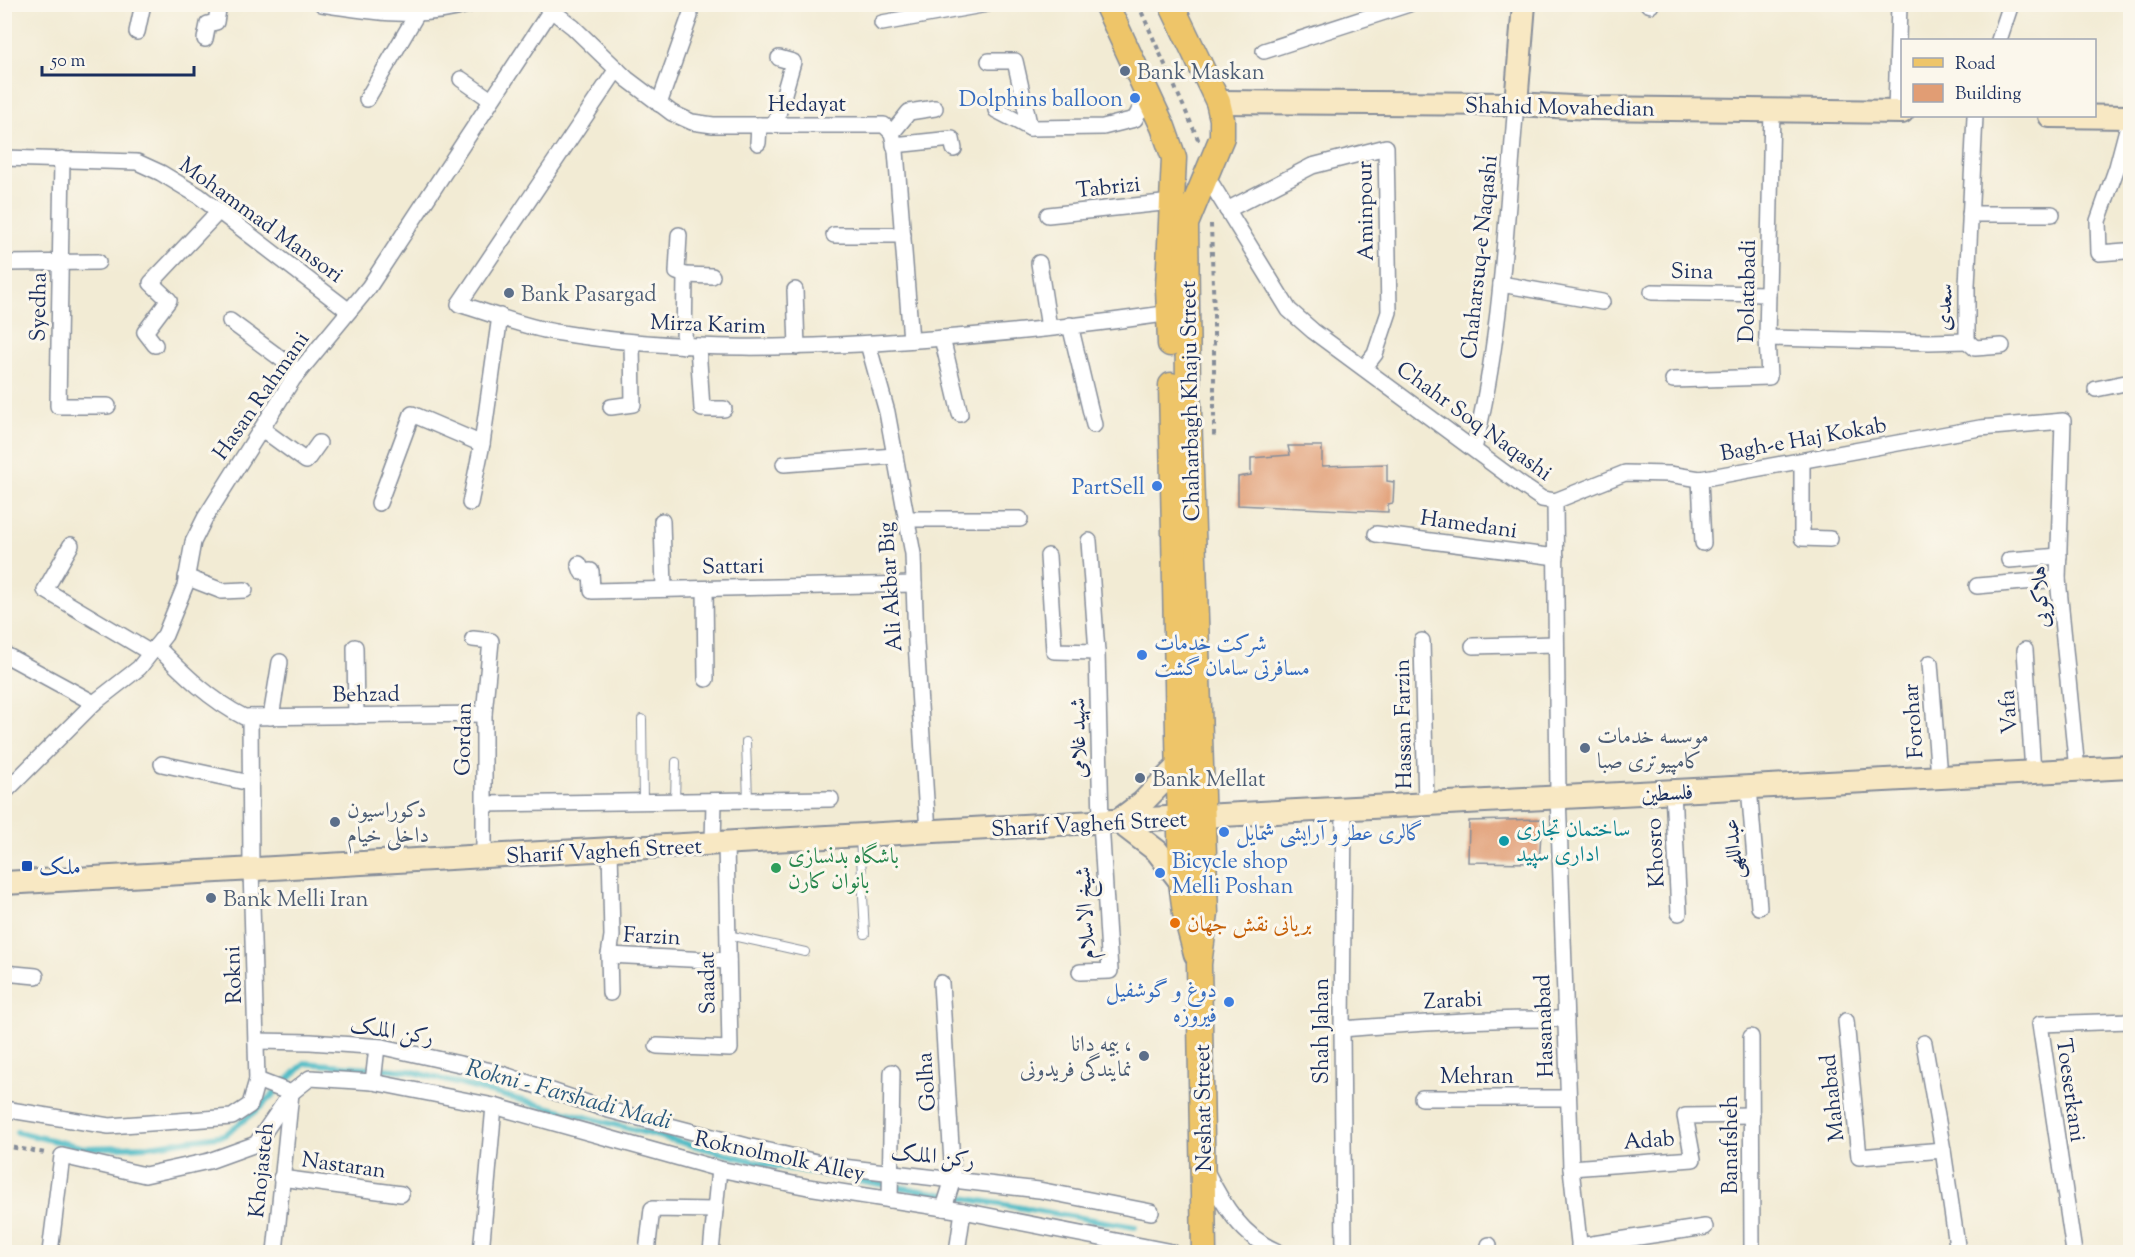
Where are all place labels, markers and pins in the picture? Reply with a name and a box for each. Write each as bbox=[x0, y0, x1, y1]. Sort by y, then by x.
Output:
place label: Bank Maskan bbox=[1137, 58, 1265, 90]
marker: Bank Maskan bbox=[1118, 64, 1132, 78]
place label: Dolphins balloon bbox=[959, 85, 1123, 117]
marker: Dolphins balloon bbox=[1128, 91, 1142, 105]
place label: Bank Pasargad bbox=[521, 280, 657, 312]
marker: Bank Pasargad bbox=[502, 286, 516, 300]
place label: PartSell bbox=[1072, 473, 1145, 505]
marker: PartSell bbox=[1150, 479, 1164, 493]
place label: شرکت خدمات مسافرتی سامان گشت bbox=[1154, 629, 1310, 686]
marker: شرکت خدمات مسافرتی سامان گشت bbox=[1135, 648, 1149, 662]
place label: موسسه خدمات کامپیوتری صبا bbox=[1597, 722, 1709, 779]
marker: موسسه خدمات کامپیوتری صبا bbox=[1578, 741, 1592, 755]
place label: Bank Mellat bbox=[1152, 765, 1266, 797]
marker: Bank Mellat bbox=[1133, 771, 1147, 785]
place label: دکوراسیون داخلی خیام bbox=[347, 796, 429, 854]
marker: دکوراسیون داخلی خیام bbox=[328, 815, 342, 829]
place label: ساختمان تجاری اداری سپید bbox=[1516, 815, 1631, 872]
place label: گالری عطر و آرایشی شمایل bbox=[1236, 819, 1423, 851]
marker: گالری عطر و آرایشی شمایل bbox=[1217, 825, 1231, 839]
marker: ساختمان تجاری اداری سپید bbox=[1497, 834, 1511, 848]
place label: باشگاه بدنسازی بانوان کارن bbox=[788, 842, 899, 899]
place label: Bicycle shop Melli Poshan bbox=[1172, 847, 1293, 904]
place label: ملک bbox=[39, 853, 81, 885]
marker: ملک bbox=[20, 859, 34, 873]
marker: باشگاه بدنسازی بانوان کارن bbox=[769, 861, 783, 875]
marker: Bicycle shop Melli Poshan bbox=[1153, 866, 1167, 880]
place label: Bank Melli Iran bbox=[223, 885, 369, 917]
marker: Bank Melli Iran bbox=[204, 891, 218, 905]
place label: بریانی نقش جهان bbox=[1187, 910, 1312, 942]
marker: بریانی نقش جهان bbox=[1168, 916, 1182, 930]
place label: دوغ و گوشفیل فیروزه bbox=[1106, 976, 1217, 1033]
marker: دوغ و گوشفیل فیروزه bbox=[1222, 995, 1236, 1009]
place label: بیمه دانا ، نمایندگی فریدونی bbox=[1020, 1030, 1132, 1087]
marker: بیمه دانا ، نمایندگی فریدونی bbox=[1137, 1049, 1151, 1063]

